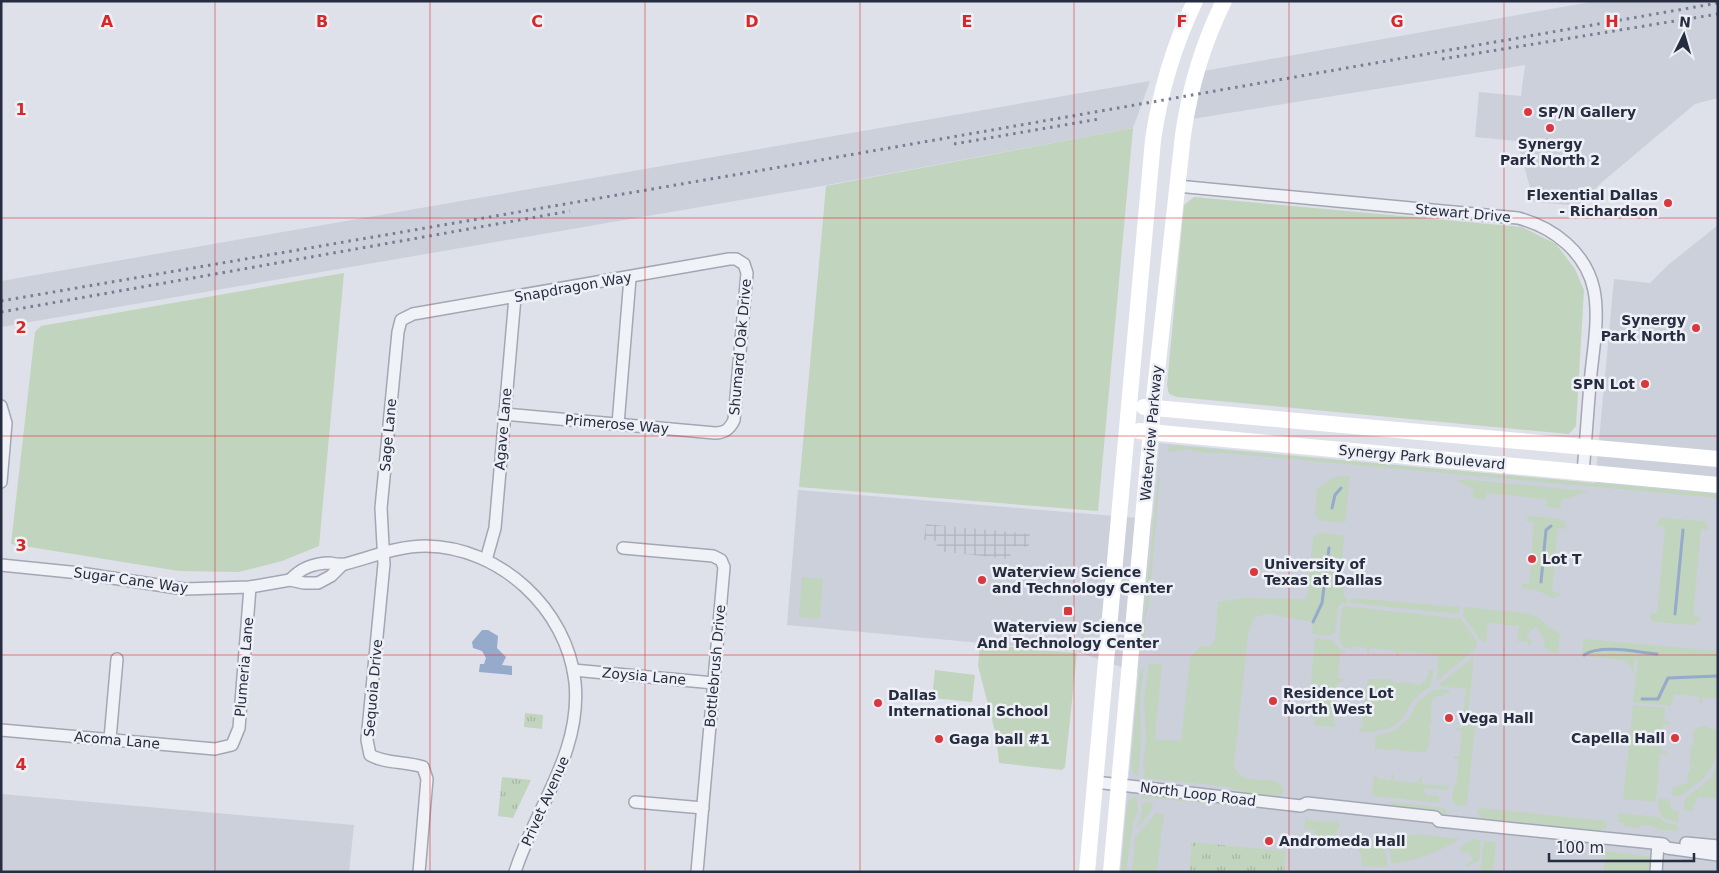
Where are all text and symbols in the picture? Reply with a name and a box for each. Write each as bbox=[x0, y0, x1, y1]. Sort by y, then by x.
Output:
north arrow bbox=[1659, 10, 1709, 60]
text: A bbox=[101, 12, 114, 31]
text: B bbox=[316, 12, 328, 31]
text: C bbox=[531, 12, 543, 31]
text: D bbox=[745, 12, 759, 31]
text: E bbox=[962, 12, 972, 31]
text: F bbox=[1177, 12, 1187, 31]
text: G bbox=[1390, 12, 1404, 31]
text: H bbox=[1605, 12, 1619, 31]
text: N bbox=[1679, 14, 1692, 31]
text: 1 bbox=[15, 100, 27, 119]
place label: SP/N Gallery bbox=[1538, 104, 1636, 120]
marker: SP/N Gallery bbox=[1522, 106, 1534, 118]
marker: Synergy Park North 2 bbox=[1544, 122, 1556, 134]
place label: Synergy Park North 2 bbox=[1500, 136, 1600, 168]
place label: Flexential Dallas - Richardson bbox=[1527, 187, 1658, 219]
marker: Flexential Dallas - Richardson bbox=[1662, 197, 1674, 209]
street label: Stewart Drive bbox=[1414, 201, 1512, 225]
street label: Snapdragon Way bbox=[513, 269, 633, 305]
street label: Shumard Oak Drive bbox=[726, 278, 754, 416]
place label: Synergy Park North bbox=[1601, 312, 1686, 344]
text: 2 bbox=[15, 318, 27, 337]
marker: Synergy Park North bbox=[1690, 322, 1702, 334]
street label: Waterview Parkway bbox=[1137, 364, 1165, 502]
place label: SPN Lot bbox=[1573, 376, 1635, 392]
marker: SPN Lot bbox=[1639, 378, 1651, 390]
street label: Agave Lane bbox=[491, 387, 515, 471]
street label: Sage Lane bbox=[377, 398, 399, 472]
street label: Primerose Way bbox=[564, 411, 670, 437]
street label: Synergy Park Boulevard bbox=[1338, 442, 1506, 472]
text: 3 bbox=[15, 536, 27, 555]
place label: Lot T bbox=[1542, 551, 1582, 567]
marker: Lot T bbox=[1526, 553, 1538, 565]
place label: University of Texas at Dallas bbox=[1264, 556, 1382, 588]
street label: Sugar Cane Way bbox=[73, 564, 189, 596]
place label: Waterview Science and Technology Center bbox=[992, 564, 1173, 596]
marker: University of Texas at Dallas bbox=[1248, 566, 1260, 578]
marker: Waterview Science and Technology Center bbox=[976, 574, 988, 586]
street label: Bottlebrush Drive bbox=[702, 604, 728, 728]
marker: Waterview Science And Technology Center bbox=[1062, 605, 1074, 617]
street label: Plumeria Lane bbox=[232, 616, 256, 718]
place label: Waterview Science And Technology Center bbox=[977, 619, 1159, 651]
street label: Sequoia Drive bbox=[361, 638, 385, 738]
street label: Zoysia Lane bbox=[601, 664, 687, 688]
place label: Residence Lot North West bbox=[1283, 685, 1394, 717]
place label: Dallas International School bbox=[888, 687, 1048, 719]
marker: Residence Lot North West bbox=[1267, 695, 1279, 707]
marker: Dallas International School bbox=[872, 697, 884, 709]
place label: Vega Hall bbox=[1459, 710, 1534, 726]
marker: Vega Hall bbox=[1443, 712, 1455, 724]
street label: Acoma Lane bbox=[73, 728, 161, 752]
place label: Capella Hall bbox=[1571, 730, 1665, 746]
place label: Gaga ball #1 bbox=[949, 731, 1050, 747]
marker: Capella Hall bbox=[1669, 732, 1681, 744]
marker: Gaga ball #1 bbox=[933, 733, 945, 745]
street label: Privet Avenue bbox=[518, 754, 572, 848]
text: 4 bbox=[15, 755, 27, 774]
street label: North Loop Road bbox=[1139, 779, 1257, 809]
scale bar bbox=[1549, 830, 1694, 862]
place label: Andromeda Hall bbox=[1279, 833, 1406, 849]
marker: Andromeda Hall bbox=[1263, 835, 1275, 847]
text: 100 m bbox=[1556, 839, 1604, 857]

